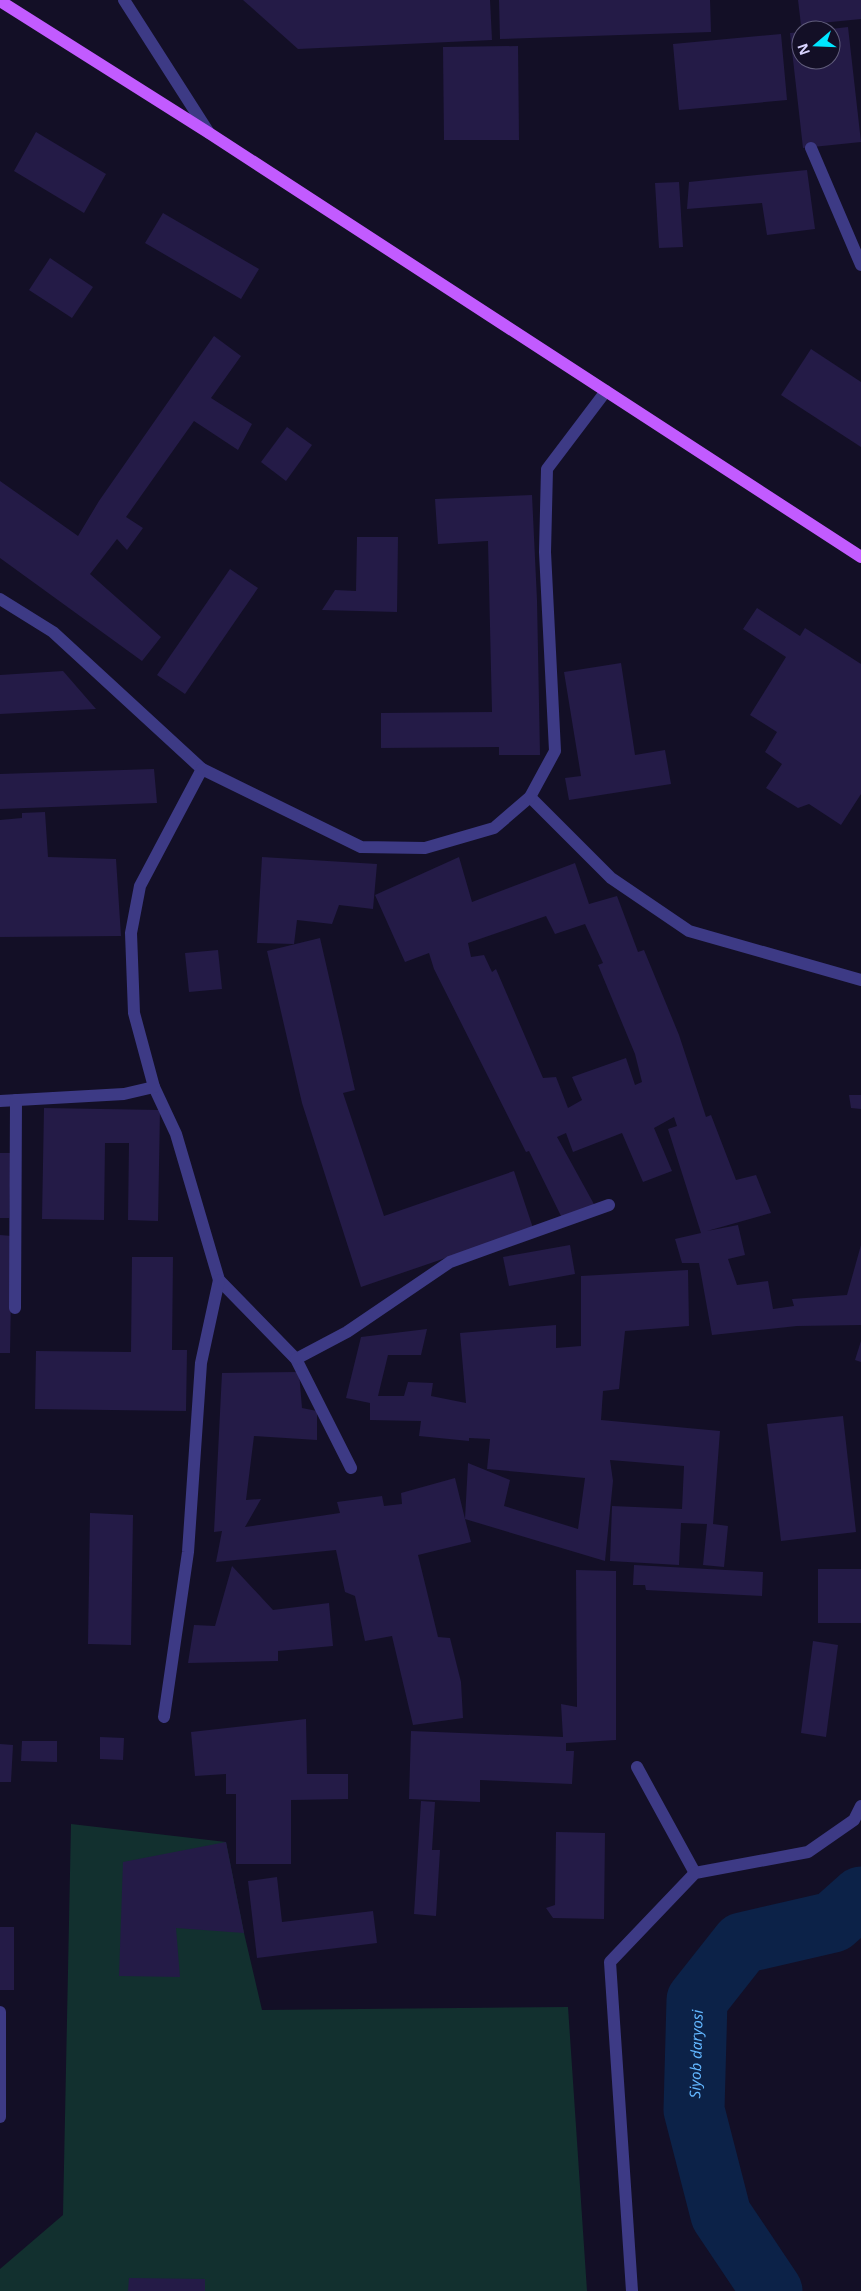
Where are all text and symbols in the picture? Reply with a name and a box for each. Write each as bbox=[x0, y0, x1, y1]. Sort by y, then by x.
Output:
north arrow bbox=[791, 20, 841, 70]
text: N bbox=[792, 41, 814, 58]
water label: Siyob daryosi bbox=[684, 2008, 707, 2098]

